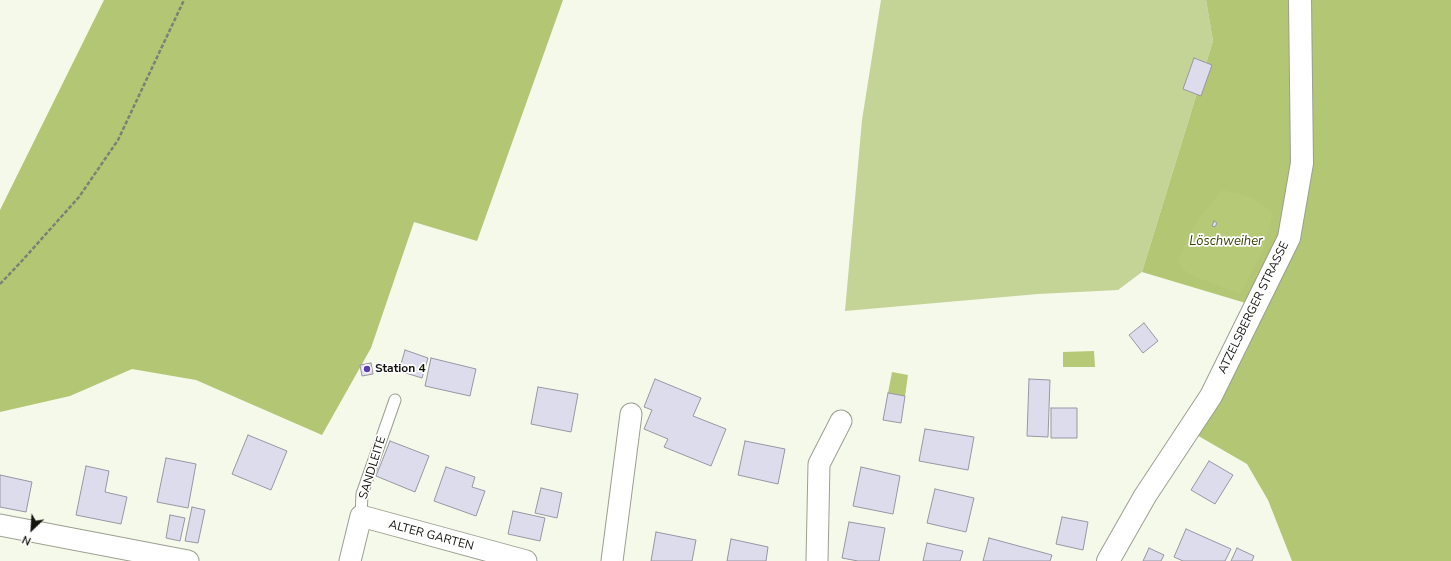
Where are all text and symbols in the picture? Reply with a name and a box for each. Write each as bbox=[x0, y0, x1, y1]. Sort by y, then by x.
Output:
water label: Löschweiher bbox=[1189, 234, 1263, 250]
street label: ATZELSBERGER STRASSE bbox=[1216, 240, 1292, 376]
place label: Station 4 bbox=[375, 362, 426, 376]
marker: Station 4 bbox=[362, 364, 372, 374]
street label: SANDLEITE bbox=[357, 435, 389, 501]
north arrow bbox=[12, 509, 52, 549]
street label: ALTER GARTEN bbox=[387, 518, 475, 554]
text: N bbox=[20, 532, 34, 549]

